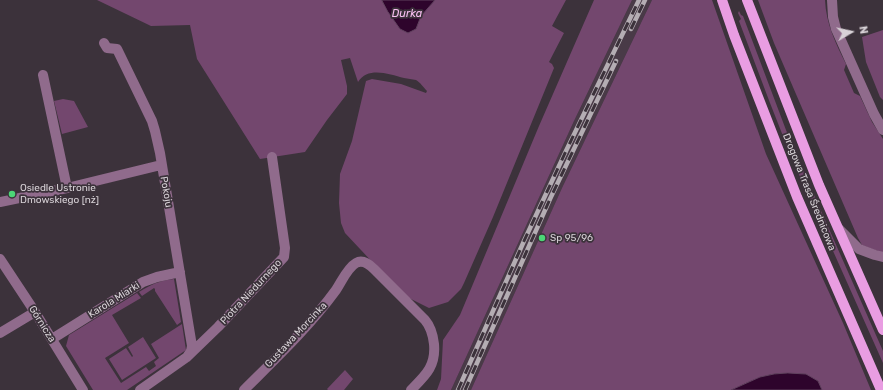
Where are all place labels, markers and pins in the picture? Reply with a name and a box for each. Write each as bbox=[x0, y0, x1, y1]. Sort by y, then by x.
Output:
place label: Osiedle Ustronie Dmowskiego [nż] bbox=[20, 182, 99, 206]
marker: Osiedle Ustronie Dmowskiego [nż] bbox=[7, 189, 17, 199]
place label: Sp 95/96 bbox=[550, 232, 593, 244]
marker: Sp 95/96 bbox=[537, 233, 547, 243]

